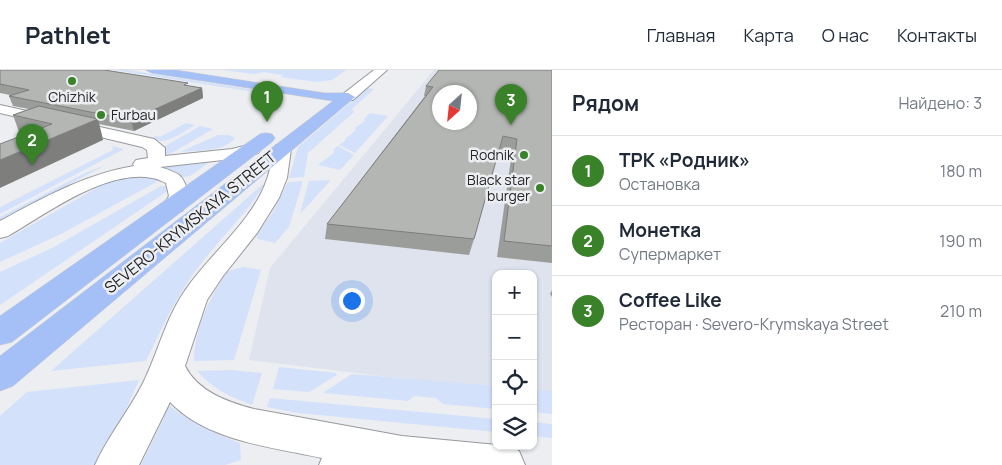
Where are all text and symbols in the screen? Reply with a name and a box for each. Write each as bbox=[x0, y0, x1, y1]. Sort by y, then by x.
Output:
text: Pathlet bbox=[25, 18, 111, 51]
text: Главная bbox=[647, 23, 716, 47]
text: Карта bbox=[744, 23, 794, 47]
text: О нас bbox=[822, 23, 869, 47]
text: Контакты bbox=[897, 23, 977, 47]
marker: Chizhik bbox=[66, 75, 78, 87]
pin: 1 bbox=[251, 81, 283, 122]
pin: 3 bbox=[495, 84, 527, 125]
north arrow bbox=[432, 85, 477, 130]
place label: Chizhik bbox=[48, 87, 97, 106]
text: Рядом bbox=[572, 89, 639, 117]
text: Найдено: 3 bbox=[898, 92, 982, 114]
place label: Furbau bbox=[111, 105, 156, 124]
marker: Furbau bbox=[95, 109, 107, 121]
pin: 2 bbox=[16, 124, 48, 165]
place label: Rodnik bbox=[470, 145, 515, 164]
street label: SEVERO-KRYMSKAYA STREET bbox=[100, 146, 281, 298]
text: ТРК «Родник» bbox=[619, 147, 750, 173]
marker: Rodnik bbox=[518, 149, 530, 161]
text: 1 bbox=[584, 160, 592, 182]
text: 180 m bbox=[940, 160, 982, 182]
place label: Black star burger bbox=[467, 170, 530, 205]
text: Остановка bbox=[619, 173, 700, 195]
marker: Black star burger bbox=[534, 182, 546, 194]
text: Монетка bbox=[619, 217, 701, 243]
text: 2 bbox=[583, 230, 593, 252]
text: 190 m bbox=[939, 230, 982, 252]
text: Супермаркет bbox=[619, 243, 721, 265]
map controls bbox=[492, 270, 537, 450]
button: + bbox=[492, 270, 537, 315]
text: Coffee Like bbox=[619, 287, 722, 313]
your location bbox=[339, 288, 365, 314]
text: 3 bbox=[583, 300, 593, 322]
text: 210 m bbox=[940, 300, 982, 322]
text: Ресторан · Severo-Krymskaya Street bbox=[619, 313, 889, 335]
button: − bbox=[492, 315, 537, 360]
button: locate bbox=[492, 360, 537, 405]
button: layers bbox=[492, 405, 537, 450]

